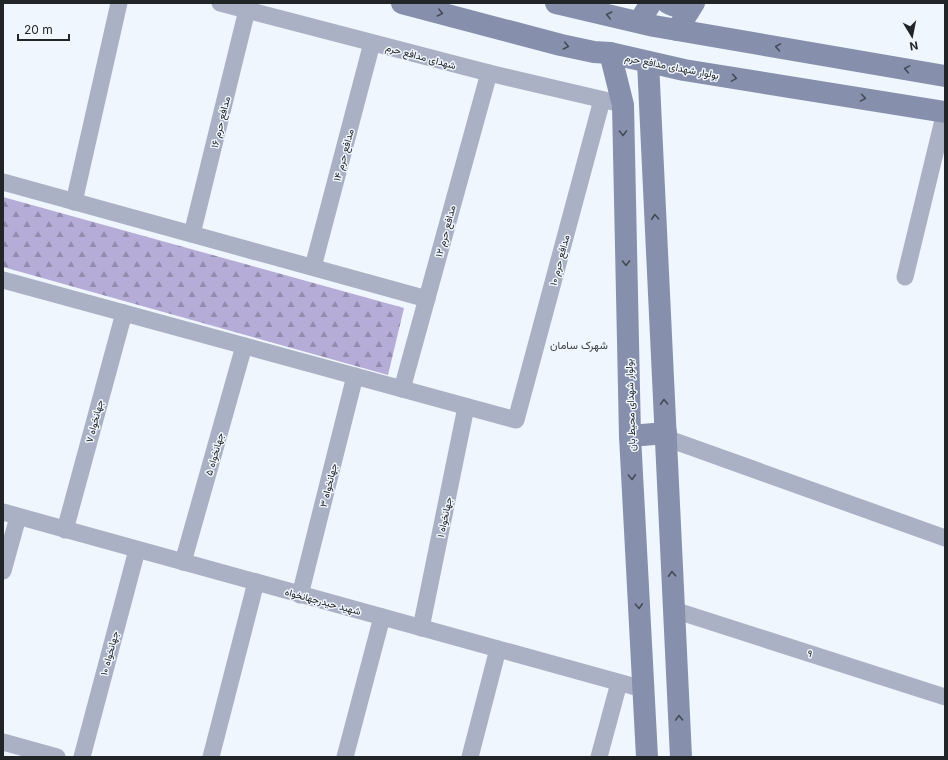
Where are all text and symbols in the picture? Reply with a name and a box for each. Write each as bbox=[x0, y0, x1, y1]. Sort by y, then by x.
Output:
one-way arrow bbox=[437, 8, 443, 16]
one-way arrow bbox=[606, 12, 613, 20]
scale bar bbox=[18, 16, 69, 42]
north arrow bbox=[892, 16, 932, 56]
text: 20 m bbox=[24, 22, 53, 37]
text: N bbox=[908, 38, 919, 53]
street label: شهدای مدافع حرم bbox=[384, 41, 458, 72]
one-way arrow bbox=[562, 42, 569, 50]
one-way arrow bbox=[775, 44, 782, 52]
street label: بولوار شهدای مدافع حرم bbox=[624, 51, 720, 82]
one-way arrow bbox=[903, 66, 910, 74]
one-way arrow bbox=[731, 73, 738, 81]
one-way arrow bbox=[860, 93, 866, 102]
street label: مدافع حرم ۱۶ bbox=[208, 95, 233, 149]
street label: مدافع حرم ۱۴ bbox=[330, 128, 357, 183]
one-way arrow bbox=[619, 130, 628, 136]
street label: مدافع حرم ۱۲ bbox=[432, 204, 459, 258]
one-way arrow bbox=[651, 214, 660, 220]
street label: مدافع حرم ۱۰ bbox=[546, 233, 572, 287]
one-way arrow bbox=[622, 260, 630, 266]
district label: شهرک سامان bbox=[550, 338, 608, 352]
street label: بولوار شهدای محیط بان bbox=[622, 359, 639, 451]
street label: جهانخواه ۷ bbox=[82, 398, 107, 444]
one-way arrow bbox=[660, 399, 669, 405]
street label: جهانخواه ۵ bbox=[202, 431, 227, 477]
street label: جهانخواه ۳ bbox=[317, 462, 340, 508]
one-way arrow bbox=[628, 474, 636, 480]
street label: جهانخواه ۱ bbox=[434, 495, 455, 539]
one-way arrow bbox=[668, 571, 677, 577]
street label: شهید حیدرجهانخواه bbox=[283, 585, 362, 618]
one-way arrow bbox=[635, 604, 643, 610]
street label: جهانخواه ۱۰ bbox=[97, 629, 122, 677]
street label: ۹ bbox=[806, 647, 814, 660]
one-way arrow bbox=[675, 715, 683, 721]

